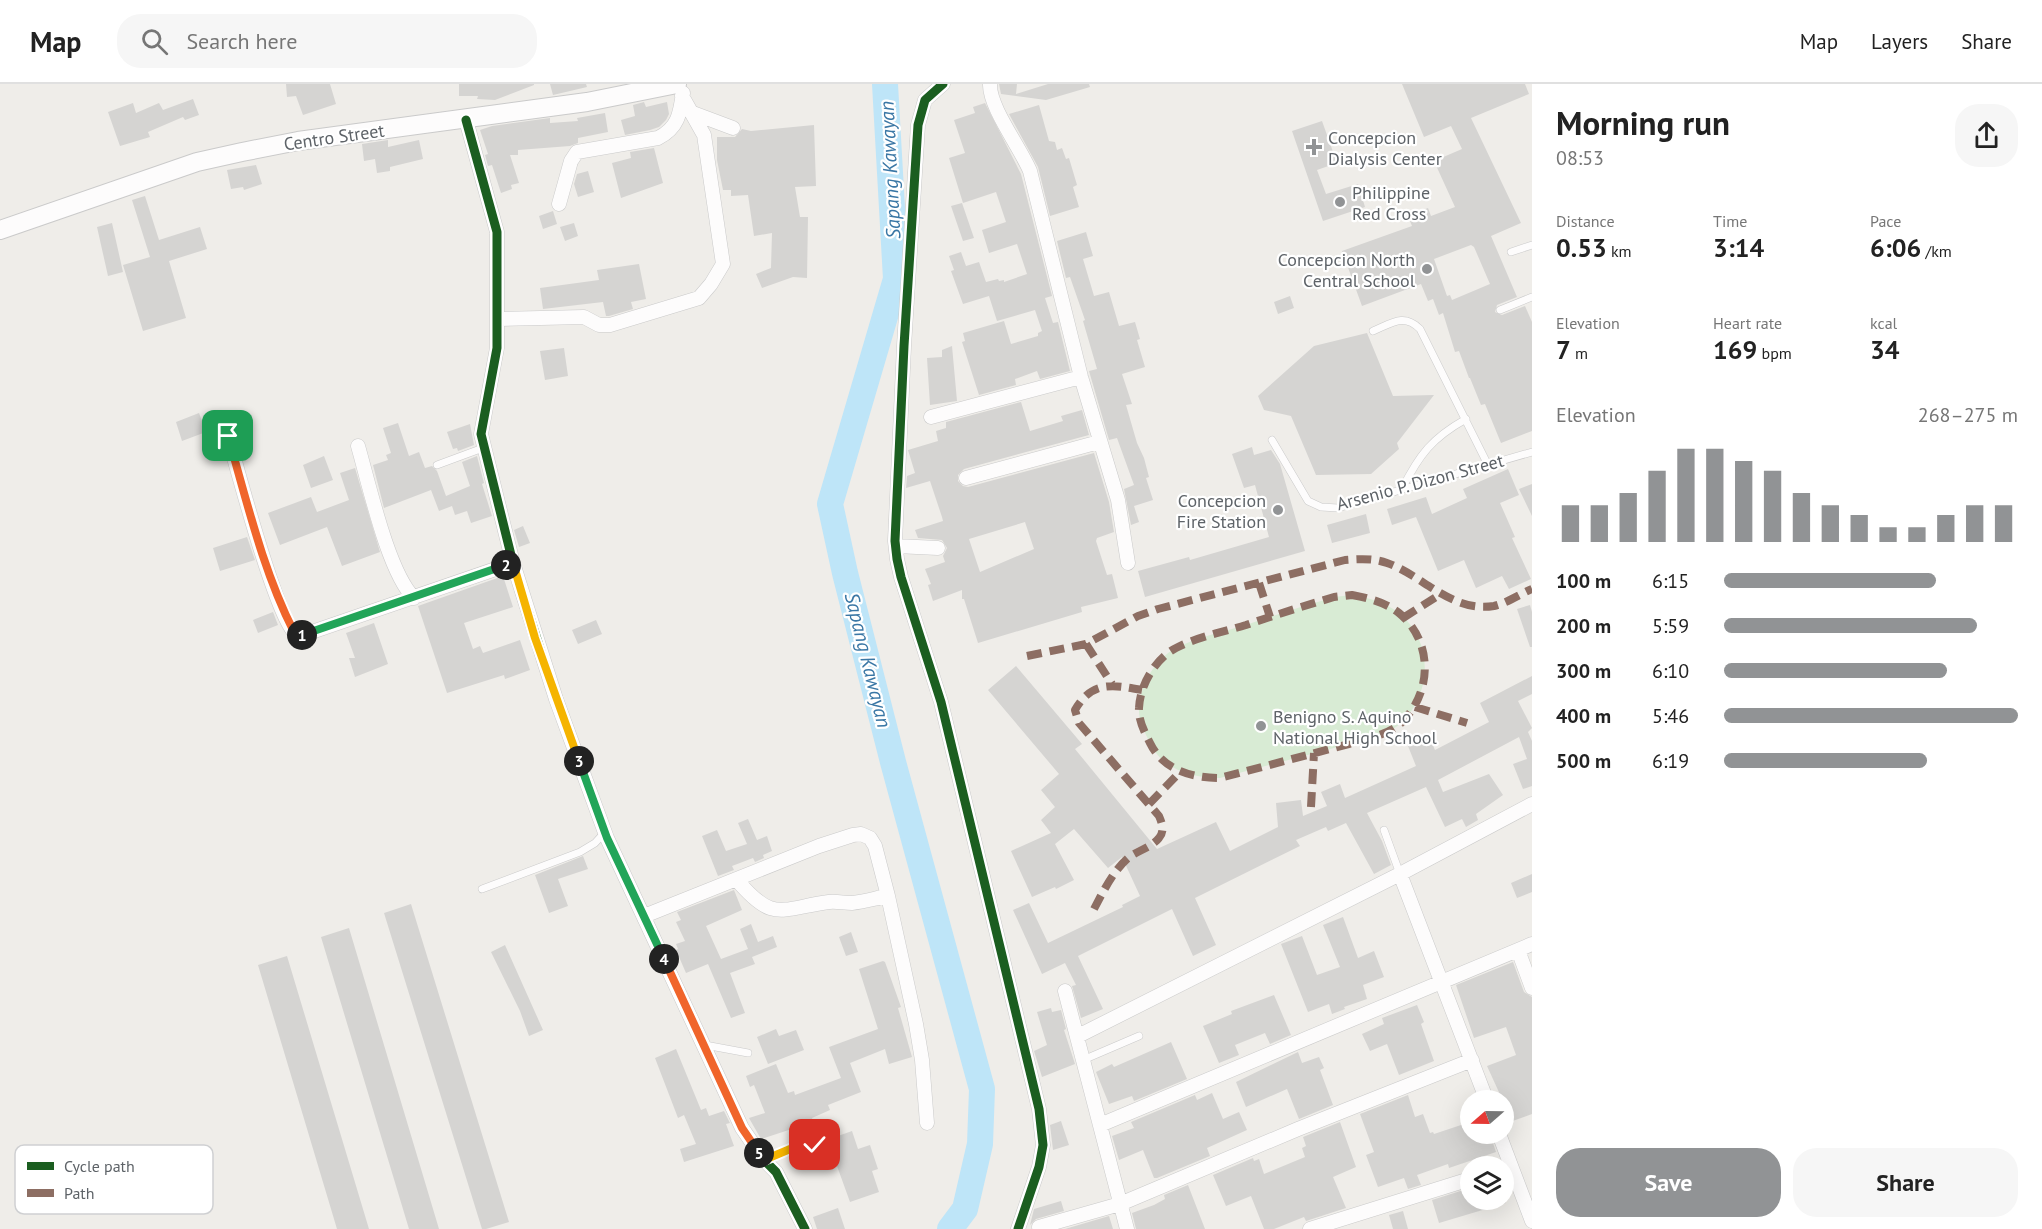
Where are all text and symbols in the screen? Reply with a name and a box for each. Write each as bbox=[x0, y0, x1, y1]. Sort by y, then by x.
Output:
search box bbox=[117, 14, 537, 68]
text: Map bbox=[30, 23, 81, 60]
icon: search bbox=[138, 25, 171, 58]
text: Search here bbox=[186, 27, 297, 55]
text: Map bbox=[1800, 28, 1838, 55]
text: Layers bbox=[1871, 28, 1928, 55]
text: Share bbox=[1961, 28, 2012, 55]
water label: Sapang Kawayan bbox=[873, 100, 907, 240]
text: Morning run bbox=[1556, 101, 1730, 144]
button: share bbox=[1955, 104, 2018, 167]
street label: Centro Street bbox=[282, 119, 386, 155]
place label: Concepcion Dialysis Center bbox=[1328, 126, 1442, 170]
marker: Concepcion Dialysis Center bbox=[1305, 138, 1323, 156]
text: 08:53 bbox=[1556, 145, 1604, 171]
place label: Philippine Red Cross bbox=[1352, 181, 1430, 225]
marker: Philippine Red Cross bbox=[1333, 195, 1347, 209]
text: Distance bbox=[1556, 211, 1615, 231]
text: Time bbox=[1713, 211, 1747, 231]
text: Pace bbox=[1870, 211, 1901, 231]
text: 0.53 bbox=[1556, 231, 1607, 264]
text: 3:14 bbox=[1713, 231, 1764, 264]
text: 6:06 bbox=[1870, 231, 1921, 264]
text: km bbox=[1607, 241, 1632, 261]
text: /km bbox=[1921, 241, 1952, 261]
place label: Concepcion North Central School bbox=[1278, 248, 1416, 292]
marker: Concepcion North Central School bbox=[1420, 262, 1434, 276]
text: Elevation bbox=[1556, 313, 1620, 333]
text: Heart rate bbox=[1713, 313, 1782, 333]
text: kcal bbox=[1870, 313, 1897, 333]
text: 7 bbox=[1556, 333, 1571, 366]
text: 169 bbox=[1713, 333, 1757, 366]
text: 34 bbox=[1870, 333, 1899, 366]
text: m bbox=[1571, 343, 1588, 363]
text: bpm bbox=[1757, 343, 1792, 363]
text: Elevation bbox=[1556, 402, 1636, 428]
text: 268–275 m bbox=[1918, 402, 2018, 428]
pin bbox=[202, 410, 253, 461]
icon: arrive bbox=[211, 419, 244, 452]
street label: Arsenio P. Dizon Street bbox=[1334, 449, 1506, 515]
place label: Concepcion Fire Station bbox=[1177, 489, 1266, 533]
marker: Concepcion Fire Station bbox=[1271, 503, 1285, 517]
pin: 2 bbox=[491, 550, 521, 580]
text: 2 bbox=[501, 555, 511, 575]
text: 100 m bbox=[1556, 568, 1611, 594]
text: 6:15 bbox=[1652, 568, 1689, 594]
water label: Sapang Kawayan bbox=[839, 590, 897, 730]
text: 200 m bbox=[1556, 613, 1611, 639]
text: 5:59 bbox=[1652, 613, 1689, 639]
pin: 1 bbox=[287, 620, 317, 650]
text: 1 bbox=[297, 625, 307, 645]
text: 300 m bbox=[1556, 658, 1611, 684]
text: 6:10 bbox=[1652, 658, 1689, 684]
text: 400 m bbox=[1556, 703, 1611, 729]
text: 5:46 bbox=[1652, 703, 1689, 729]
place label: Benigno S. Aquino National High School bbox=[1273, 705, 1438, 749]
marker: Benigno S. Aquino National High School bbox=[1254, 719, 1268, 733]
pin: 3 bbox=[564, 746, 594, 776]
text: 500 m bbox=[1556, 748, 1611, 774]
text: 6:19 bbox=[1652, 748, 1689, 774]
text: 3 bbox=[574, 751, 584, 771]
pin: 4 bbox=[649, 944, 679, 974]
text: 4 bbox=[659, 949, 669, 969]
north arrow bbox=[1460, 1090, 1514, 1144]
map controls bbox=[1460, 1090, 1514, 1210]
pin bbox=[789, 1119, 840, 1170]
icon: check bbox=[798, 1128, 831, 1161]
pin: 5 bbox=[744, 1138, 774, 1168]
text: 5 bbox=[754, 1143, 764, 1163]
legend bbox=[15, 1145, 213, 1214]
button: Save bbox=[1556, 1148, 1781, 1217]
button: Share bbox=[1793, 1148, 2018, 1217]
text: Cycle path bbox=[64, 1156, 135, 1176]
button: layers bbox=[1460, 1156, 1514, 1210]
text: Path bbox=[64, 1183, 95, 1203]

